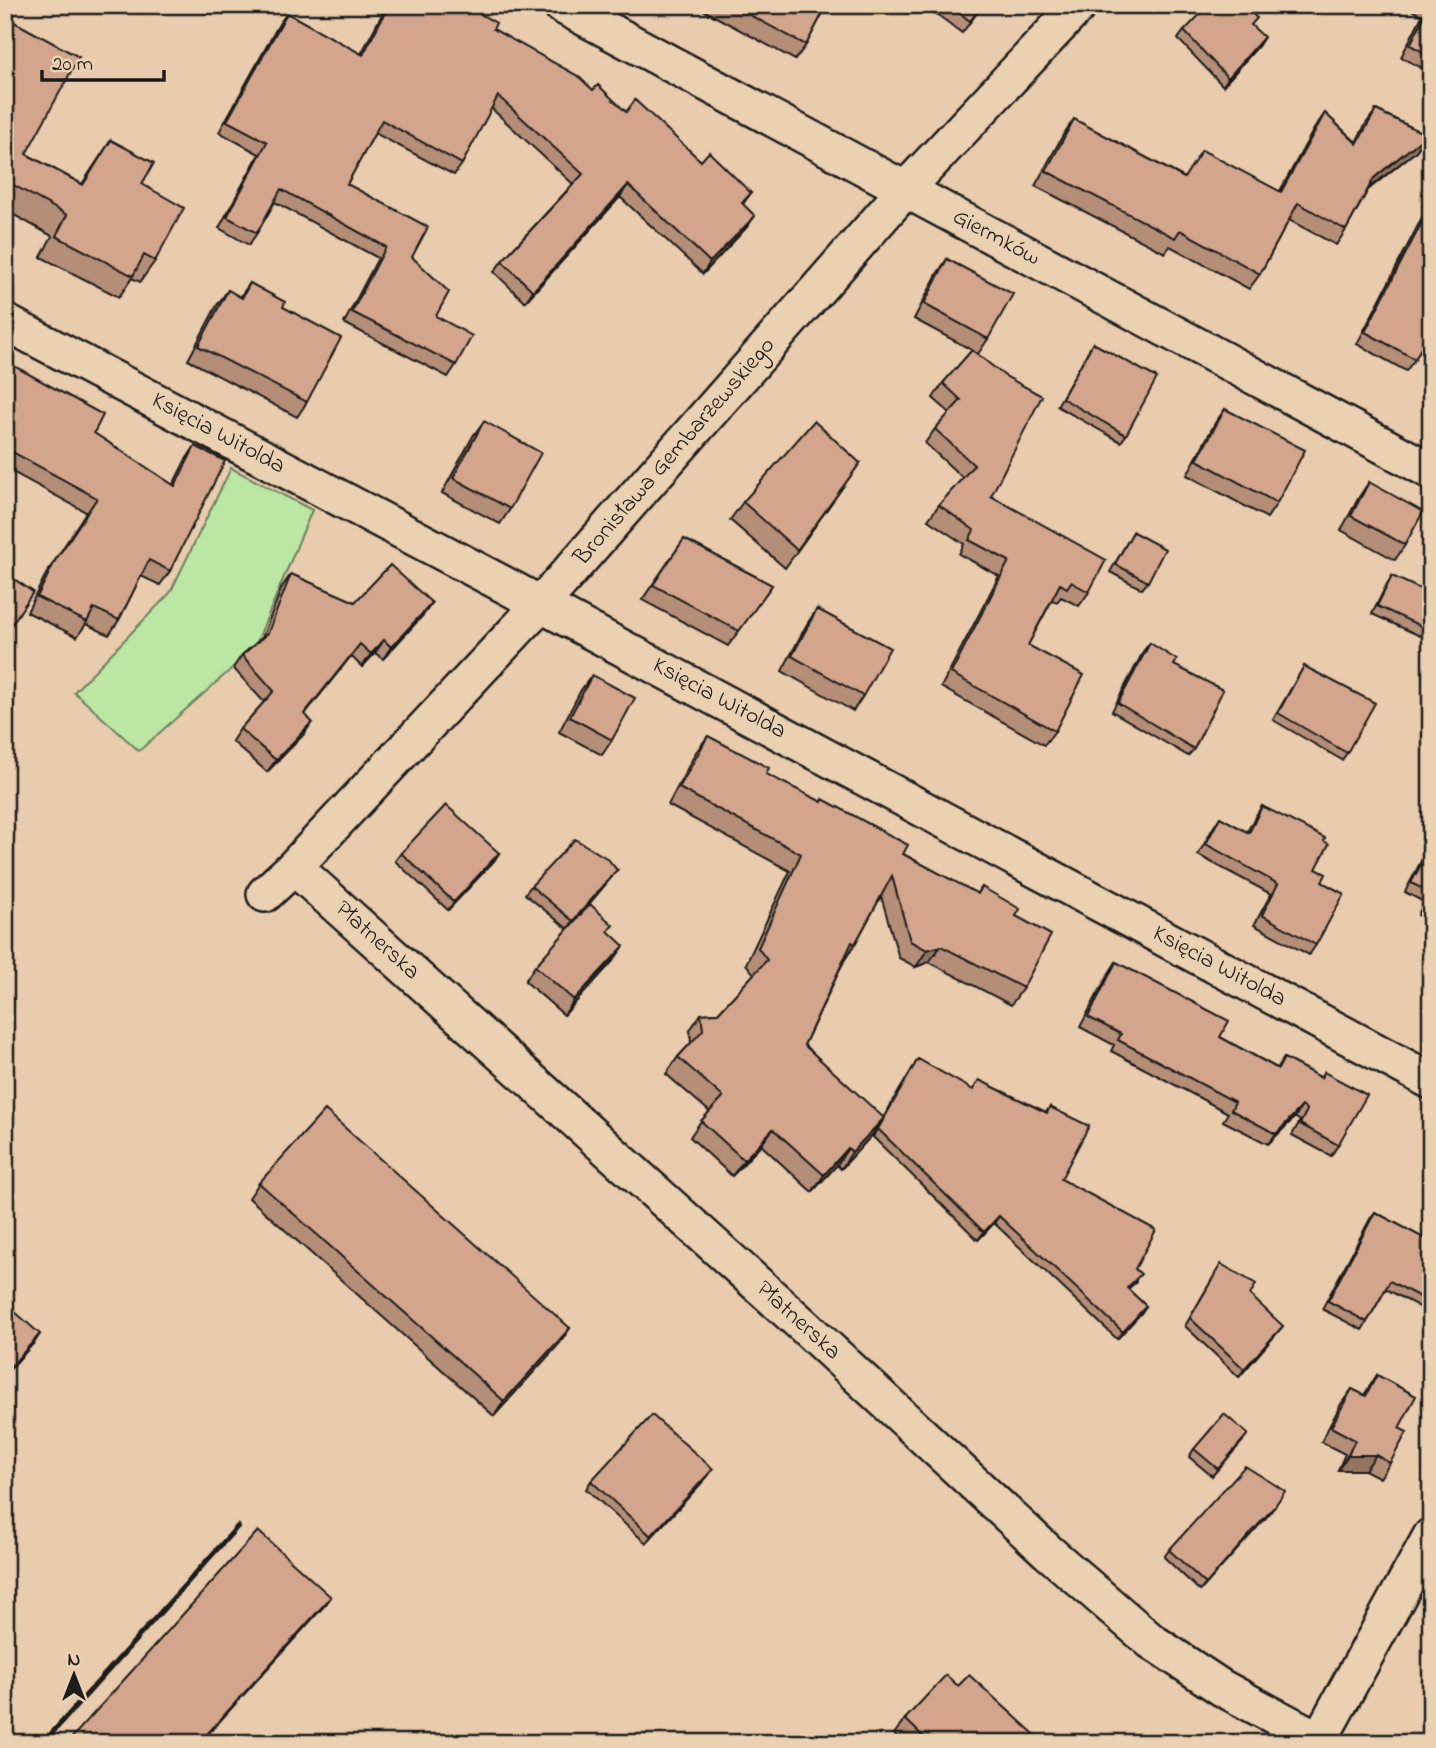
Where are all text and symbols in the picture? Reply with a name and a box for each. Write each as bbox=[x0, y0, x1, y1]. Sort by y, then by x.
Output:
scale bar bbox=[42, 38, 164, 82]
text: 20 m bbox=[52, 50, 93, 80]
street label: Giermków bbox=[946, 200, 1046, 276]
street label: Bronisława Gembarzewskiego bbox=[565, 330, 784, 575]
street label: Księcia Witolda bbox=[145, 384, 291, 484]
street label: Księcia Witolda bbox=[646, 649, 792, 749]
street label: Płatnerska bbox=[326, 893, 428, 989]
street label: Księcia Witolda bbox=[1146, 917, 1292, 1017]
street label: Płatnerska bbox=[747, 1273, 849, 1369]
north arrow bbox=[38, 1640, 108, 1710]
text: N bbox=[68, 1647, 81, 1674]

